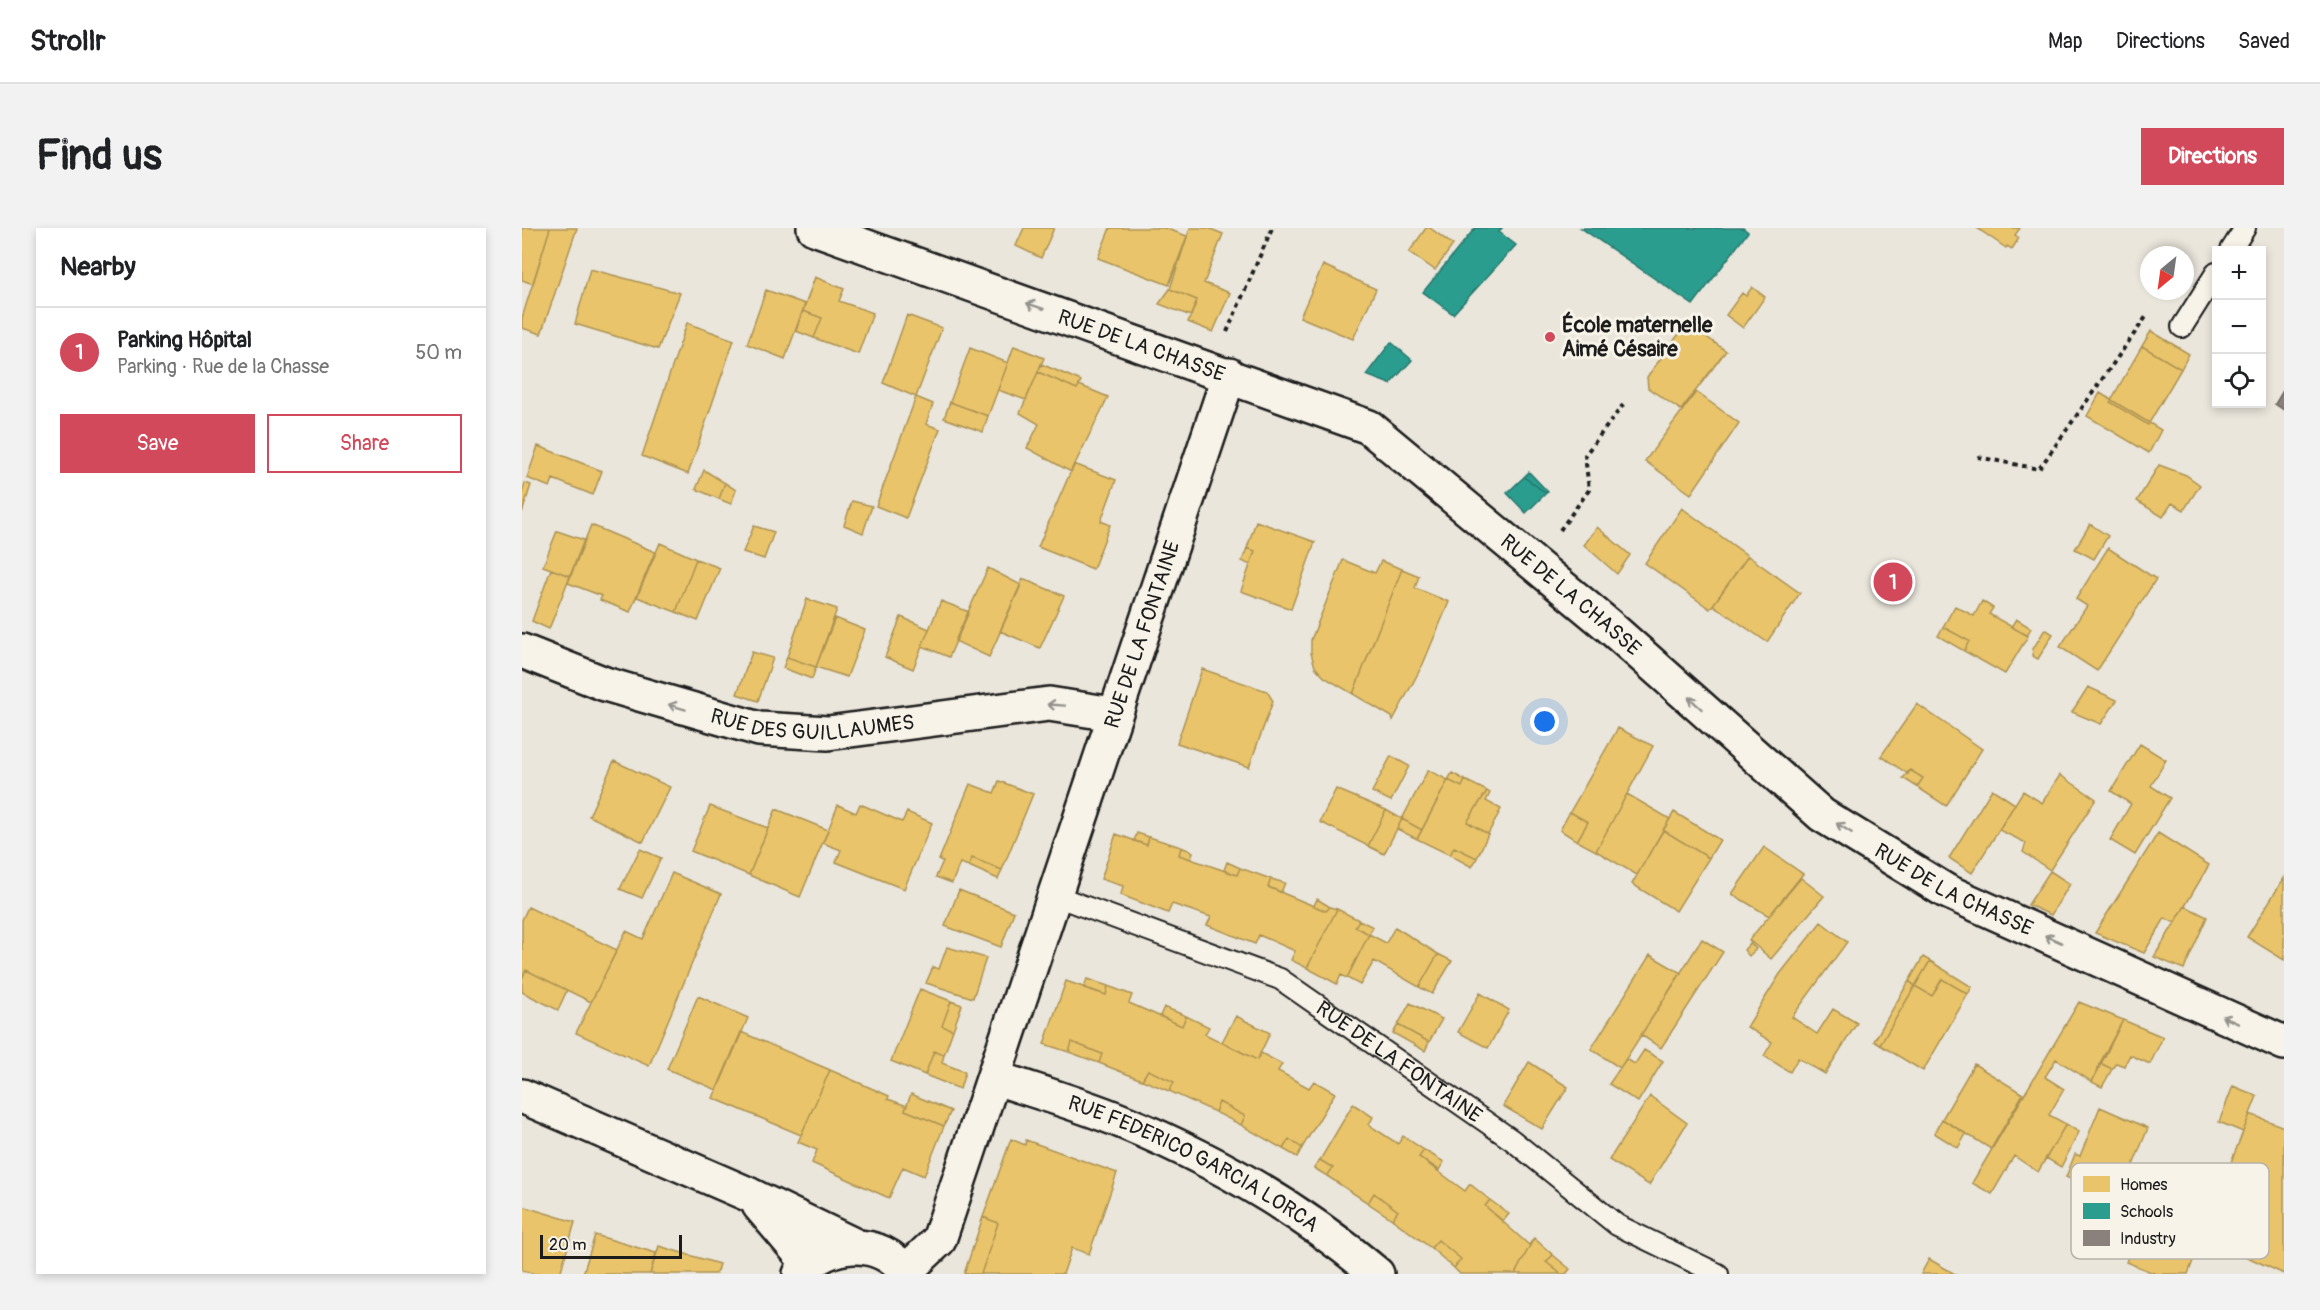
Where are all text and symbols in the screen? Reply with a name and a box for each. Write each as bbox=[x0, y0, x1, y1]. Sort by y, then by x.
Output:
text: Strollr bbox=[30, 24, 105, 59]
text: Map bbox=[2048, 28, 2083, 55]
text: Directions bbox=[2116, 28, 2205, 55]
text: Saved bbox=[2238, 28, 2290, 55]
button: Directions bbox=[2141, 128, 2284, 185]
text: Find us bbox=[36, 130, 162, 182]
north arrow bbox=[2140, 246, 2194, 300]
map controls bbox=[2212, 246, 2266, 408]
button: + bbox=[2212, 246, 2266, 300]
text: Nearby bbox=[60, 251, 136, 283]
one-way arrow bbox=[1027, 300, 1045, 311]
button: − bbox=[2212, 300, 2266, 354]
street label: RUE DE LA CHASSE bbox=[1054, 304, 1229, 388]
place label: École maternelle Aimé Césaire bbox=[1562, 311, 1713, 363]
text: Parking Hôpital bbox=[117, 326, 252, 354]
marker: École maternelle Aimé Césaire bbox=[1543, 330, 1557, 344]
text: 1 bbox=[76, 340, 83, 365]
text: 50 m bbox=[415, 340, 462, 365]
text: Parking · Rue de la Chasse bbox=[117, 354, 329, 379]
button: locate bbox=[2212, 354, 2266, 408]
button: Save bbox=[60, 414, 255, 473]
button: Share bbox=[267, 414, 462, 473]
street label: RUE DE LA CHASSE bbox=[1494, 528, 1646, 662]
street label: RUE DE LA FONTAINE bbox=[1099, 537, 1187, 732]
pin: 1 bbox=[1874, 560, 1912, 604]
one-way arrow bbox=[1688, 696, 1703, 710]
one-way arrow bbox=[1046, 699, 1066, 710]
one-way arrow bbox=[668, 701, 687, 712]
street label: RUE DES GUILLAUMES bbox=[707, 703, 916, 747]
your location bbox=[1530, 707, 1559, 736]
one-way arrow bbox=[1836, 822, 1853, 834]
street label: RUE DE LA CHASSE bbox=[1869, 837, 2037, 942]
one-way arrow bbox=[2044, 933, 2062, 944]
street label: RUE DE LA FONTAINE bbox=[1311, 995, 1487, 1129]
one-way arrow bbox=[2222, 1013, 2240, 1025]
street label: RUE FEDERICO GARCIA LORCA bbox=[1065, 1090, 1324, 1239]
legend bbox=[2071, 1163, 2269, 1259]
text: Homes bbox=[2120, 1175, 2168, 1195]
text: Schools bbox=[2120, 1202, 2173, 1222]
text: Industry bbox=[2120, 1229, 2176, 1249]
scale bar bbox=[540, 1232, 682, 1260]
text: 20 m bbox=[549, 1235, 587, 1255]

